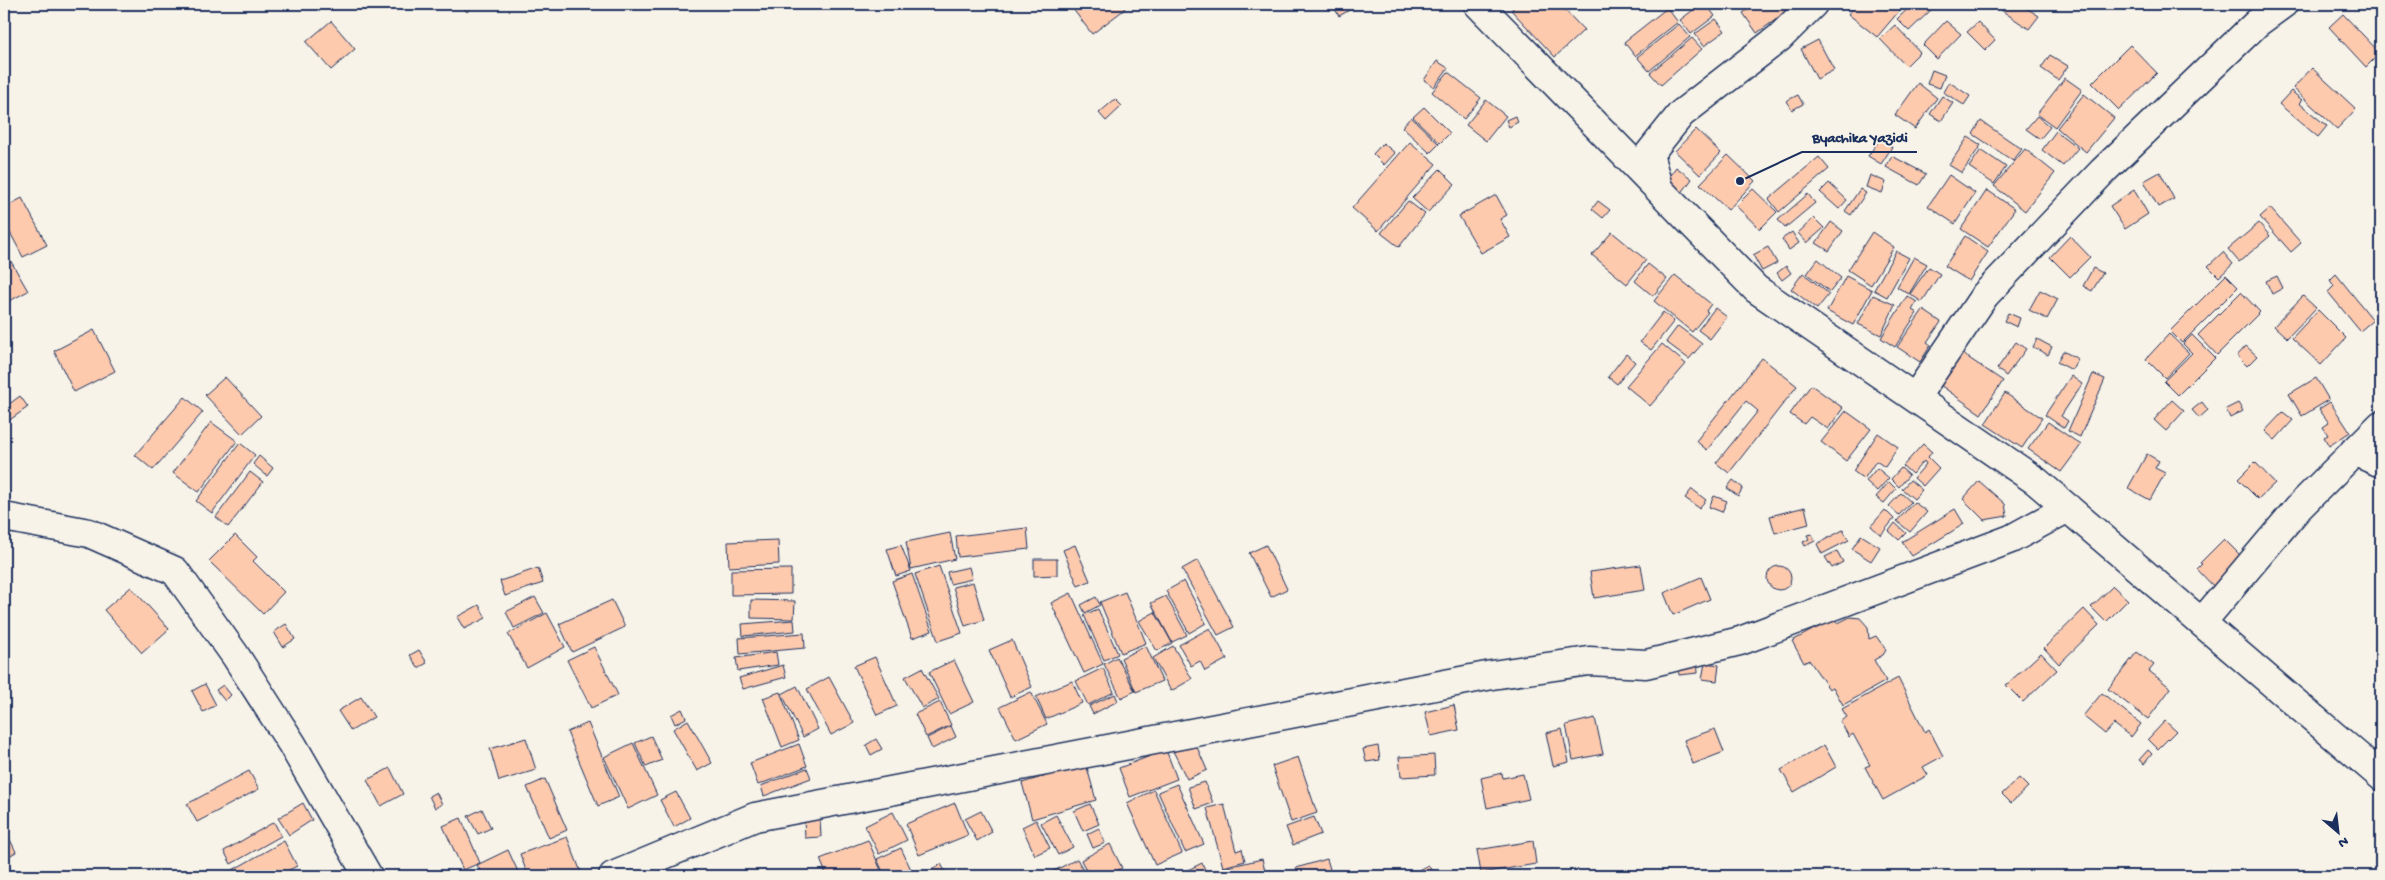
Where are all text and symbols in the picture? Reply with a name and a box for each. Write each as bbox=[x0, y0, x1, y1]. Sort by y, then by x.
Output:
callout: Byachika Yazidi bbox=[1802, 122, 1917, 152]
text: Byachika Yazidi bbox=[1811, 130, 1908, 148]
north arrow bbox=[2312, 808, 2362, 858]
text: N bbox=[2335, 832, 2351, 851]

